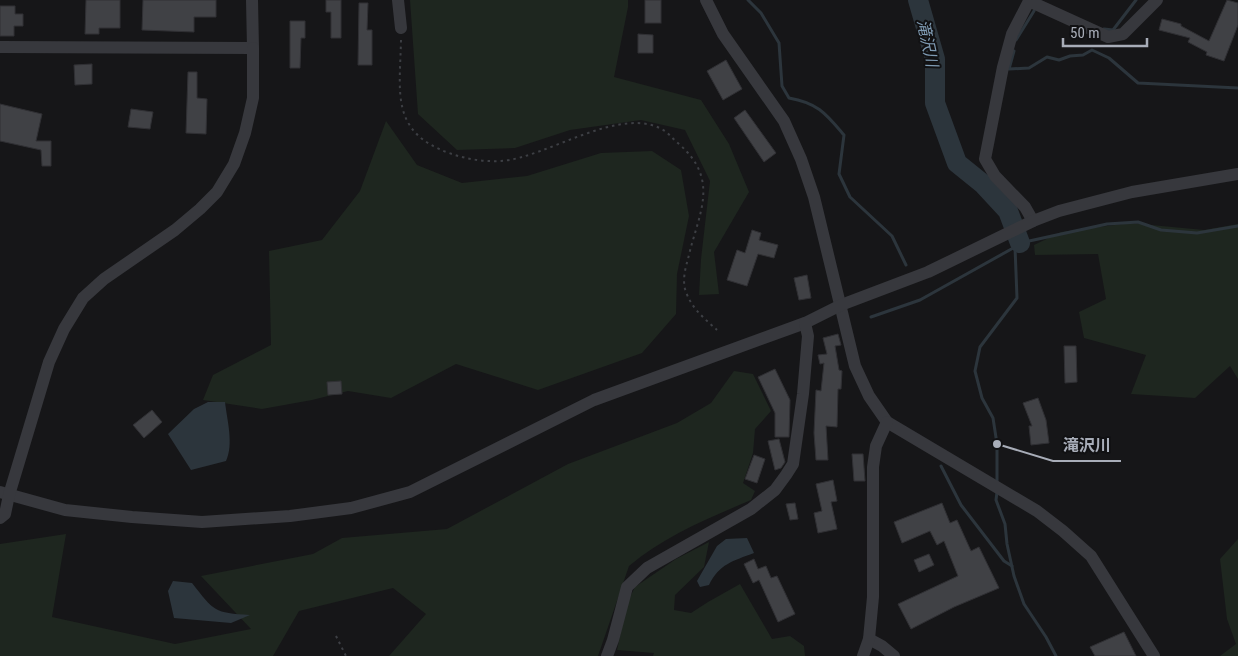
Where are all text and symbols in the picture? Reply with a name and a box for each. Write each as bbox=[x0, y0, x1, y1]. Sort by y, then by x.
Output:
scale bar bbox=[1063, 15, 1147, 47]
water label: 滝沢川 bbox=[913, 18, 942, 71]
text: 50 m bbox=[1070, 24, 1100, 42]
callout: 滝沢川 bbox=[1053, 430, 1121, 461]
text: 滝沢川 bbox=[1063, 436, 1111, 455]

